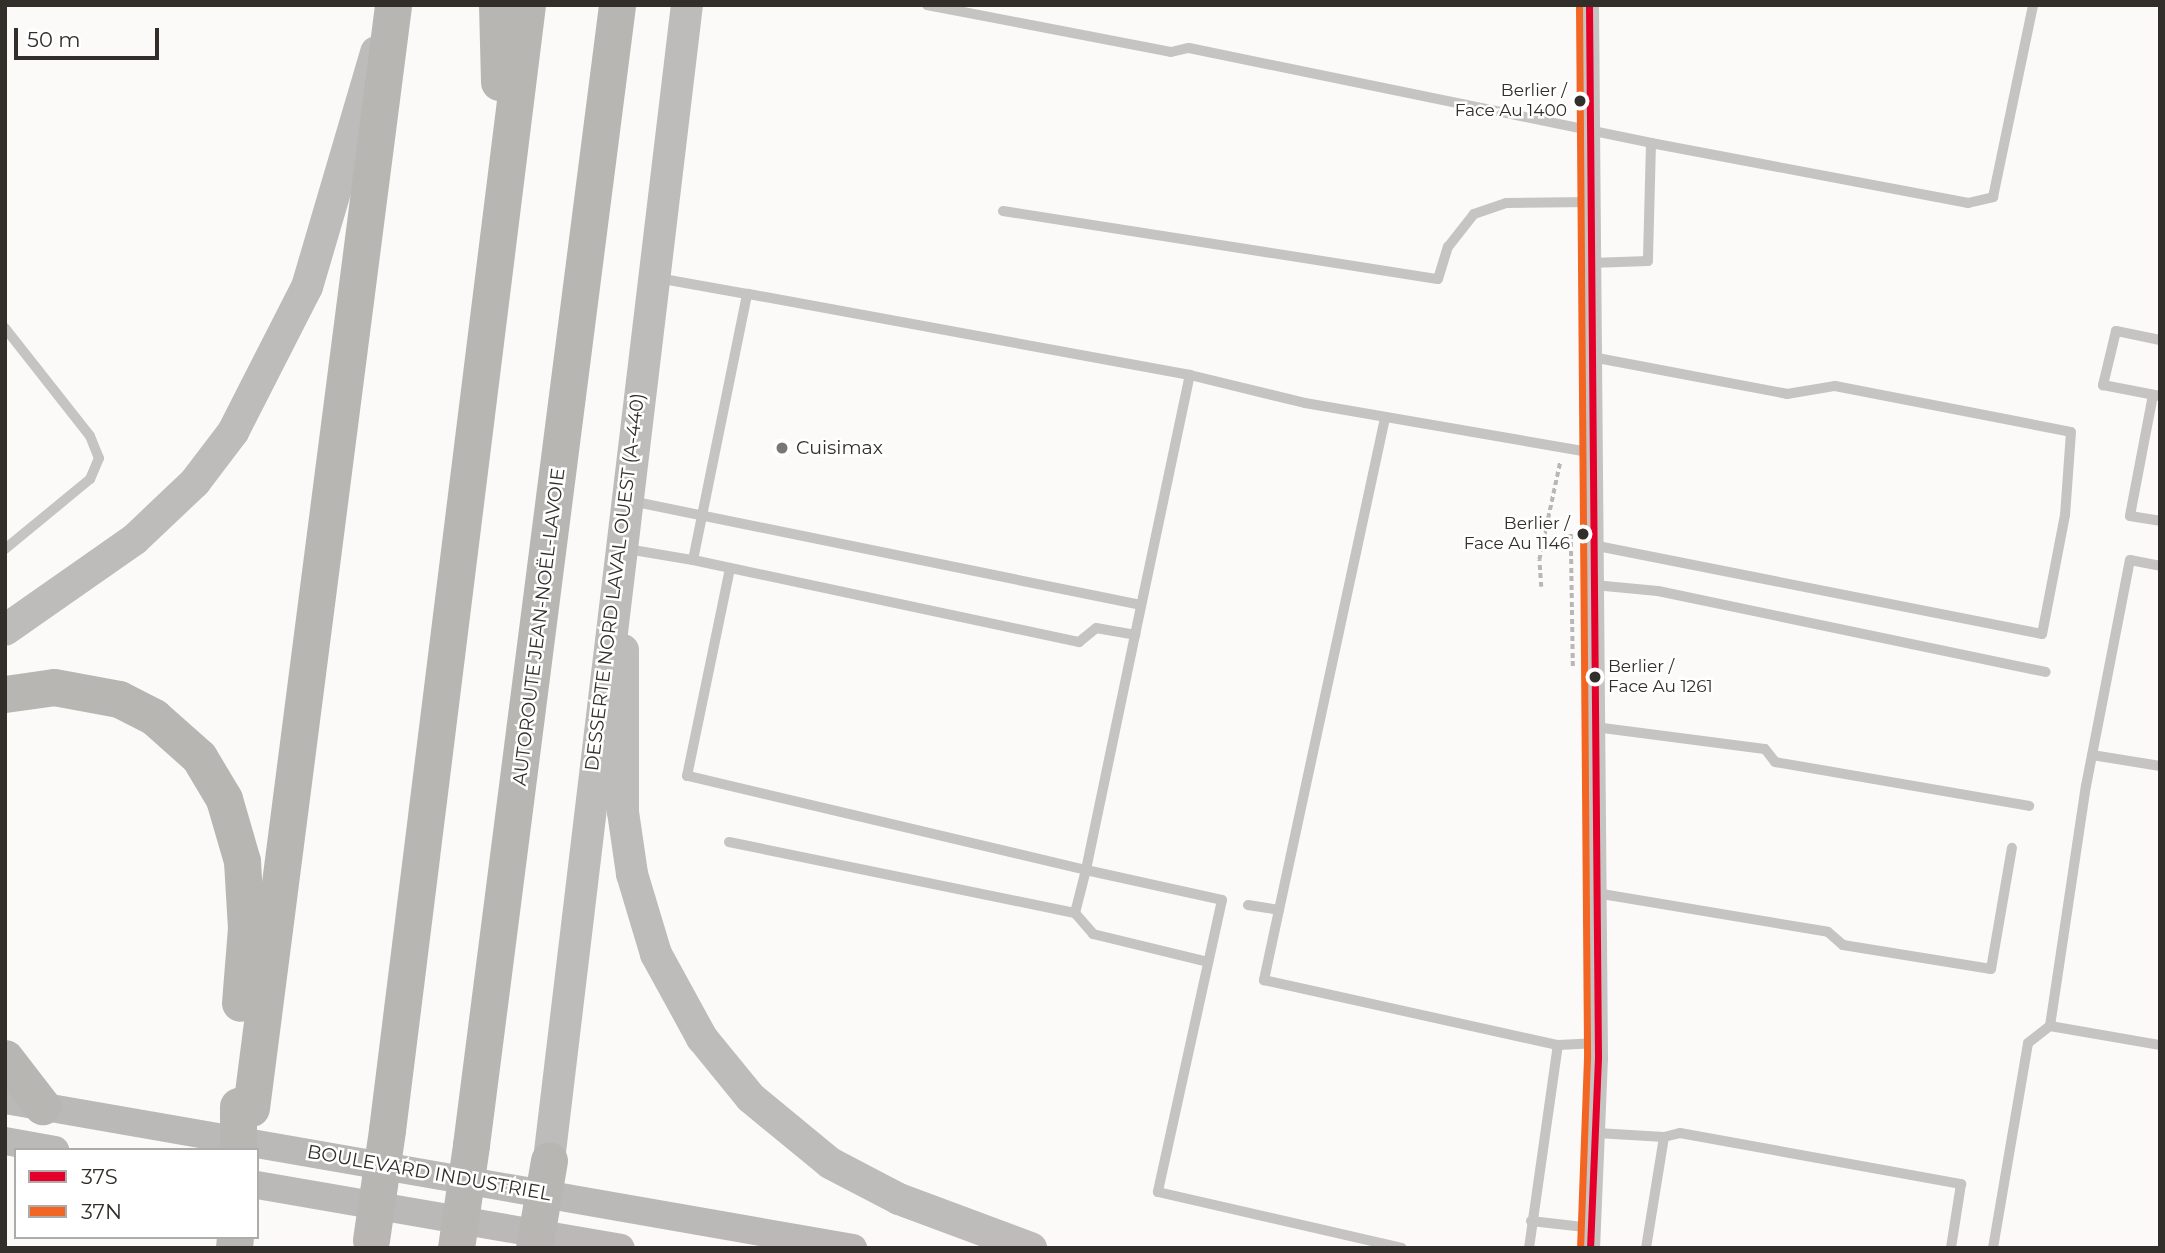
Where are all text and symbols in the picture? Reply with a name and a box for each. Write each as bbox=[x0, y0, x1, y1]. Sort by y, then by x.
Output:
scale bar bbox=[18, 14, 163, 58]
text: 50 m bbox=[27, 27, 81, 52]
place label: Berlier / Face Au 1400 bbox=[1455, 81, 1567, 121]
marker: Berlier / Face Au 1400 bbox=[1573, 94, 1587, 108]
street label: DESSERTE NORD LAVAL OUEST (A-440) bbox=[580, 392, 650, 772]
place label: Cuisimax bbox=[796, 437, 883, 459]
marker: Cuisimax bbox=[774, 440, 790, 456]
street label: AUTOROUTE JEAN-NOËL-LAVOIE bbox=[508, 467, 570, 787]
place label: Berlier / Face Au 1146 bbox=[1464, 514, 1570, 554]
marker: Berlier / Face Au 1146 bbox=[1576, 527, 1590, 541]
place label: Berlier / Face Au 1261 bbox=[1608, 657, 1713, 697]
marker: Berlier / Face Au 1261 bbox=[1588, 670, 1602, 684]
street label: BOULEVARD INDUSTRIEL bbox=[305, 1140, 553, 1206]
legend bbox=[14, 1148, 259, 1239]
text: 37S bbox=[81, 1164, 118, 1189]
text: 37N bbox=[81, 1199, 122, 1224]

